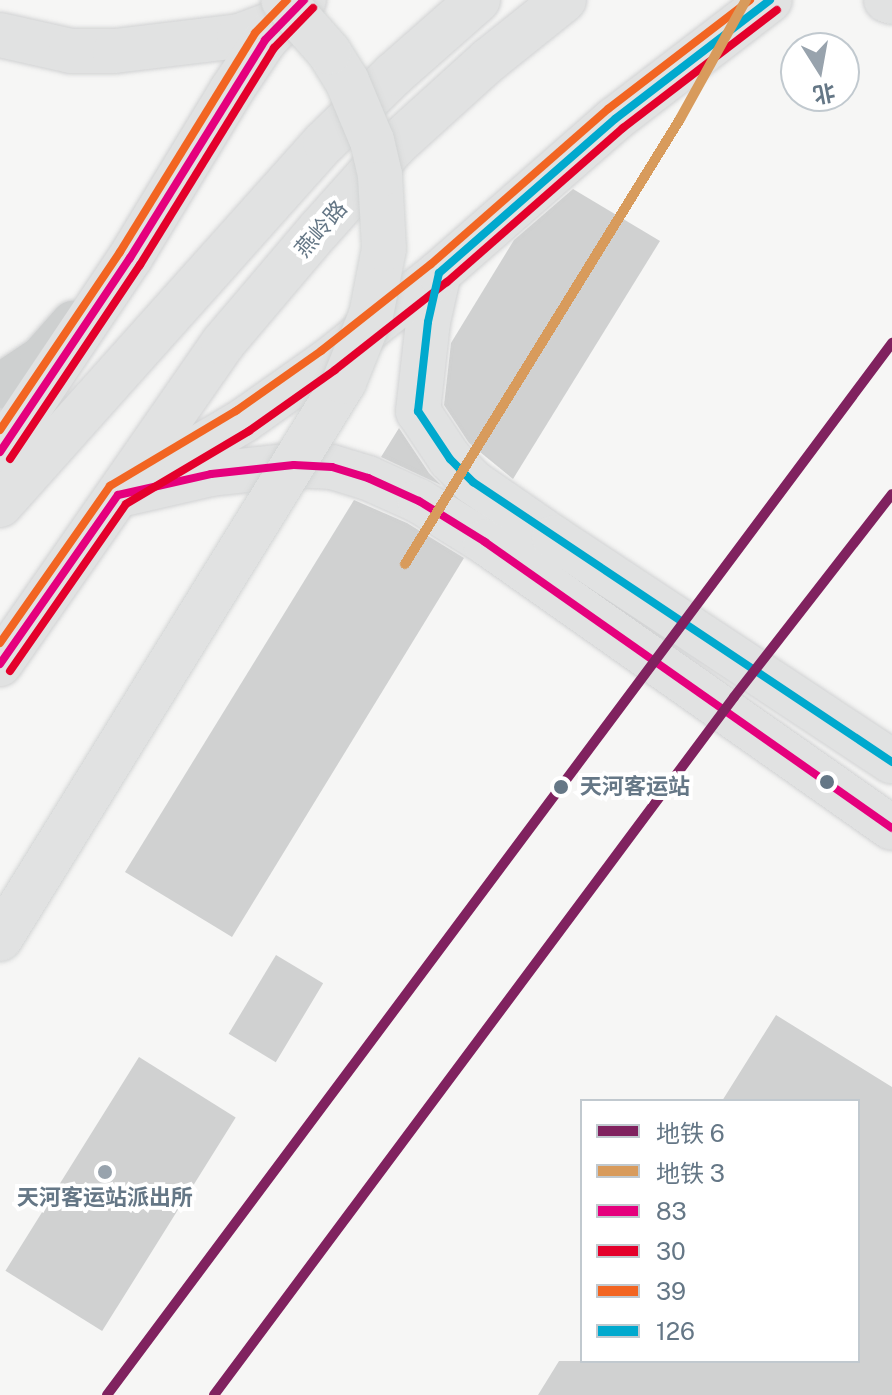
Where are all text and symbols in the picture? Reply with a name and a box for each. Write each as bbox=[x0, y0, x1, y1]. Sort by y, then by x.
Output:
north arrow bbox=[780, 32, 860, 112]
text: 北 bbox=[811, 79, 837, 108]
street label: 燕岭路 bbox=[289, 195, 353, 263]
place label: 天河客运站 bbox=[580, 774, 690, 800]
unlabelled marker bbox=[819, 774, 835, 790]
marker: 天河客运站 bbox=[549, 775, 573, 799]
legend bbox=[580, 1099, 860, 1363]
text: 地铁 6 bbox=[656, 1119, 725, 1147]
text: 地铁 3 bbox=[656, 1159, 725, 1187]
marker: 天河客运站派出所 bbox=[96, 1163, 114, 1181]
place label: 天河客运站派出所 bbox=[17, 1185, 193, 1211]
text: 83 bbox=[656, 1197, 687, 1225]
text: 30 bbox=[656, 1237, 686, 1265]
text: 39 bbox=[656, 1277, 686, 1305]
text: 126 bbox=[656, 1317, 695, 1345]

